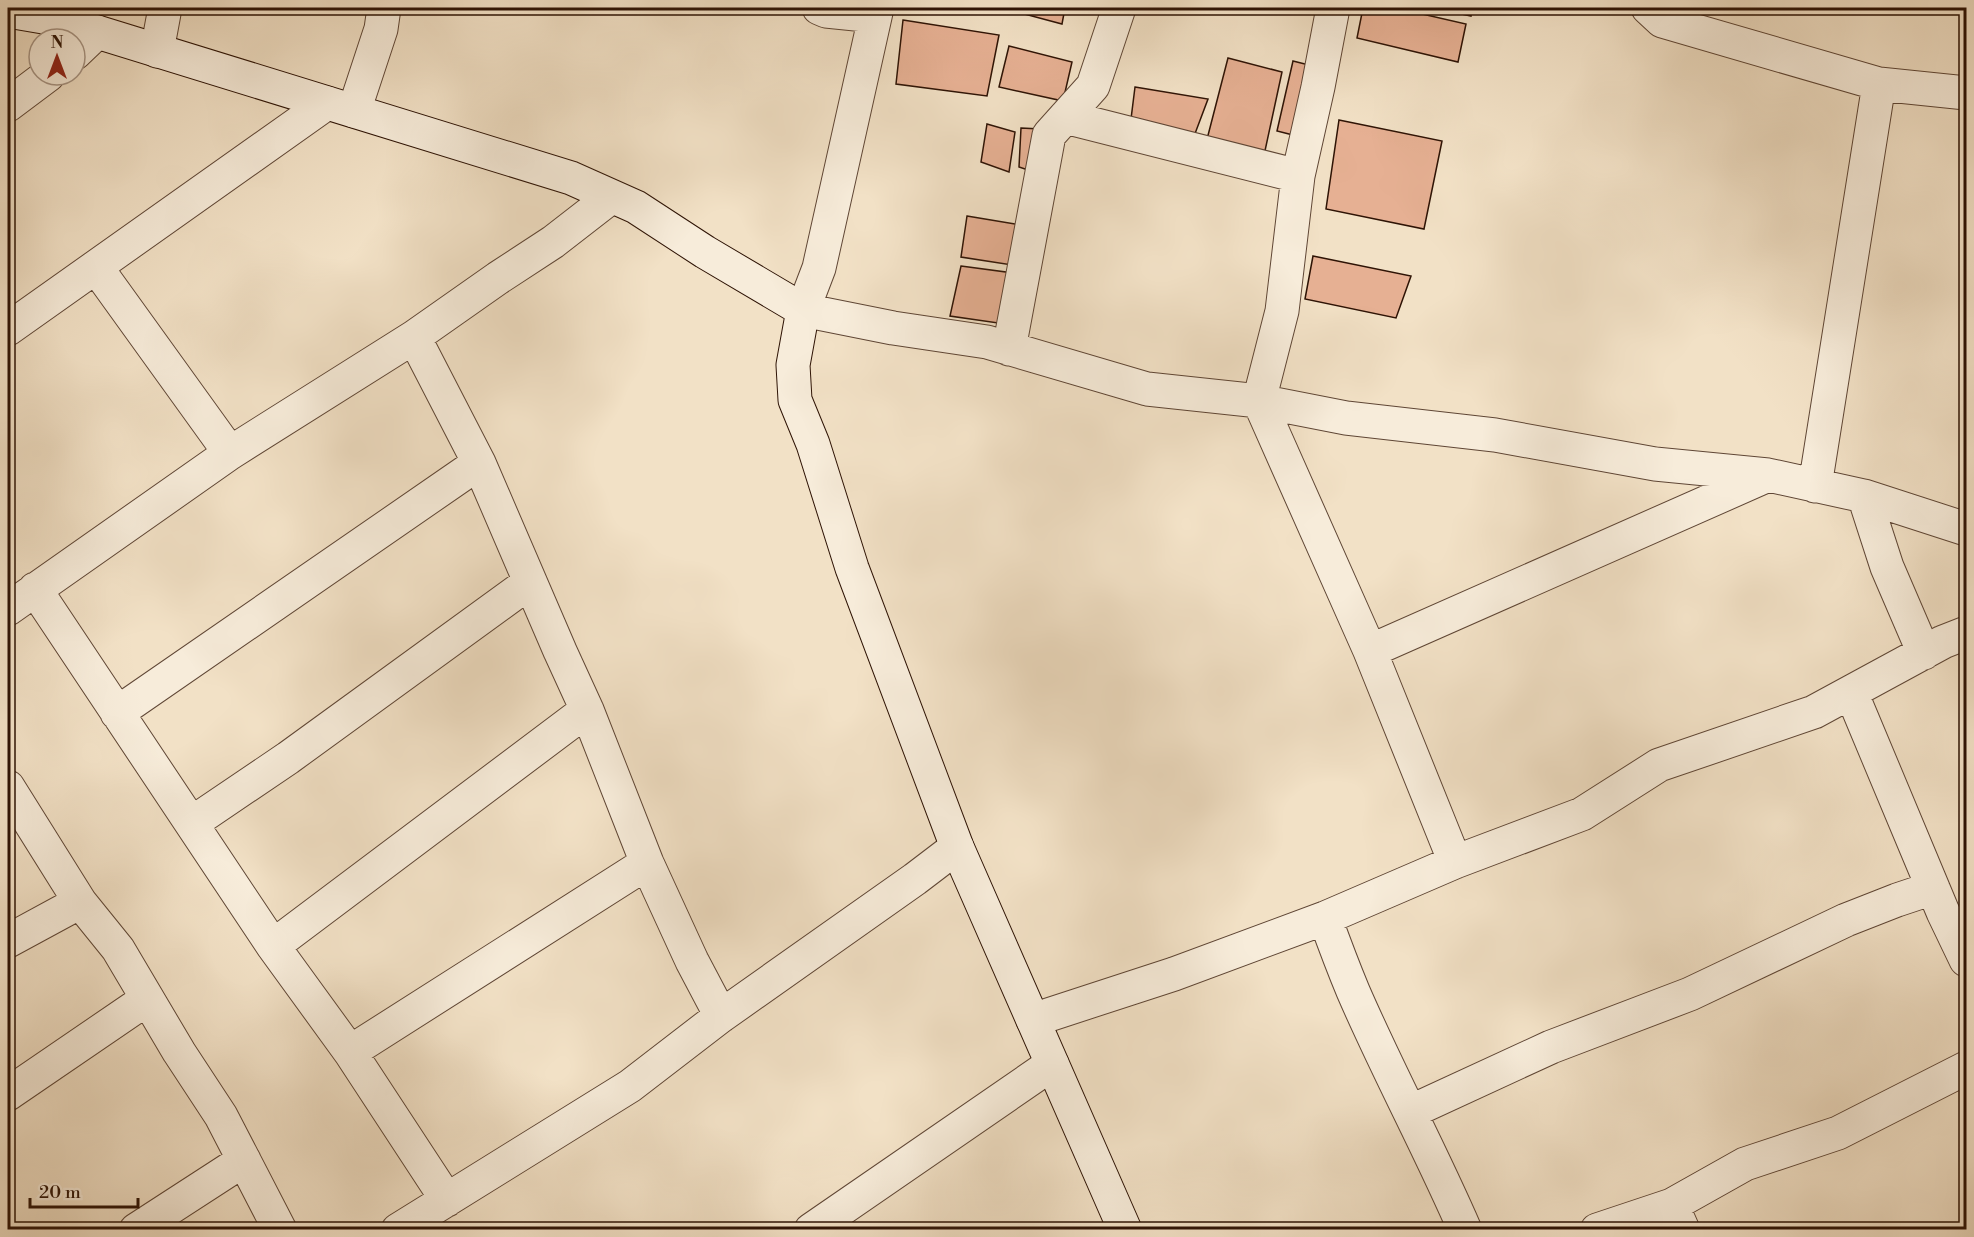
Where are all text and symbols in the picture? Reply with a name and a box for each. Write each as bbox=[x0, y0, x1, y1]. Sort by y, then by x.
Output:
north arrow bbox=[27, 27, 87, 87]
text: N bbox=[51, 33, 64, 53]
scale bar bbox=[30, 1171, 138, 1209]
text: 20 m bbox=[39, 1181, 81, 1204]

